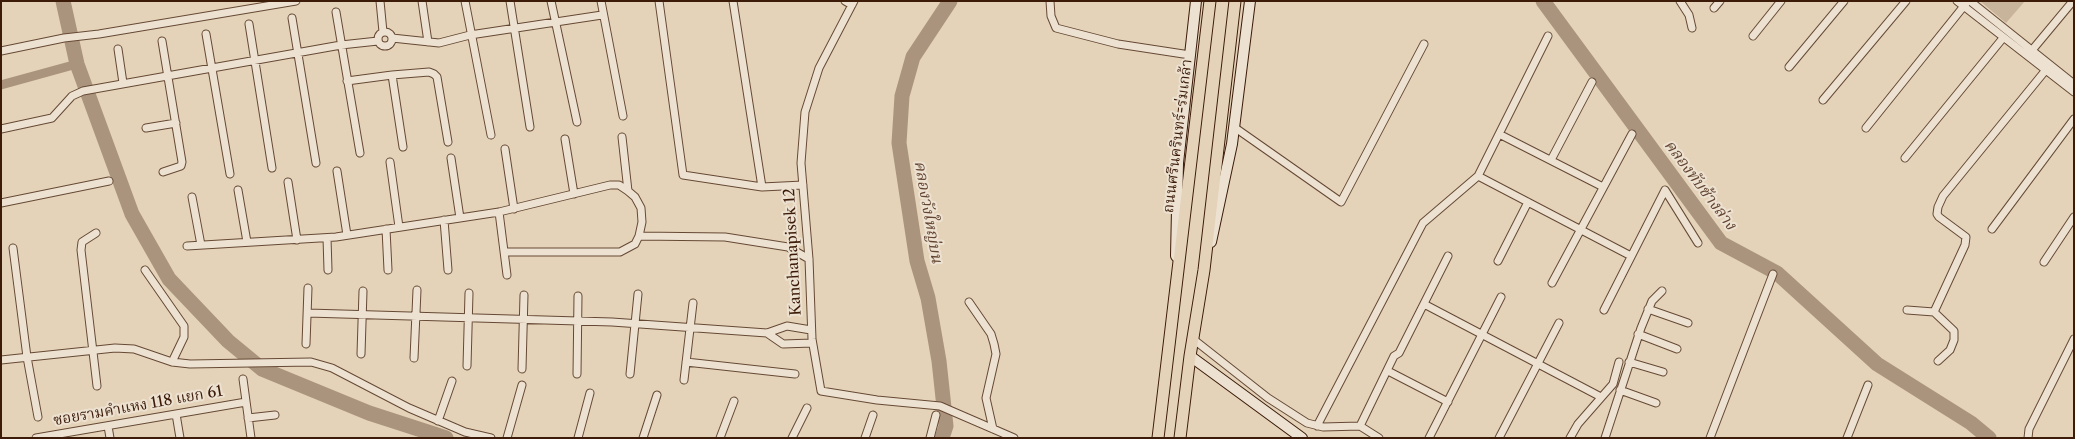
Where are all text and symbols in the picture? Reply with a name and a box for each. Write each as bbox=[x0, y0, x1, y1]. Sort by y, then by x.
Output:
street label: ถนนศรีนครินทร์-ร่มเกล้า bbox=[1160, 58, 1196, 214]
water label: คลองทับช้างล่าง bbox=[1660, 136, 1740, 234]
water label: คลองวังใหญ่บน bbox=[910, 159, 946, 265]
street label: Kanchanapisek 12 bbox=[781, 188, 805, 316]
street label: ซอยรามคำแหง 118 แยก 61 bbox=[52, 382, 224, 430]

